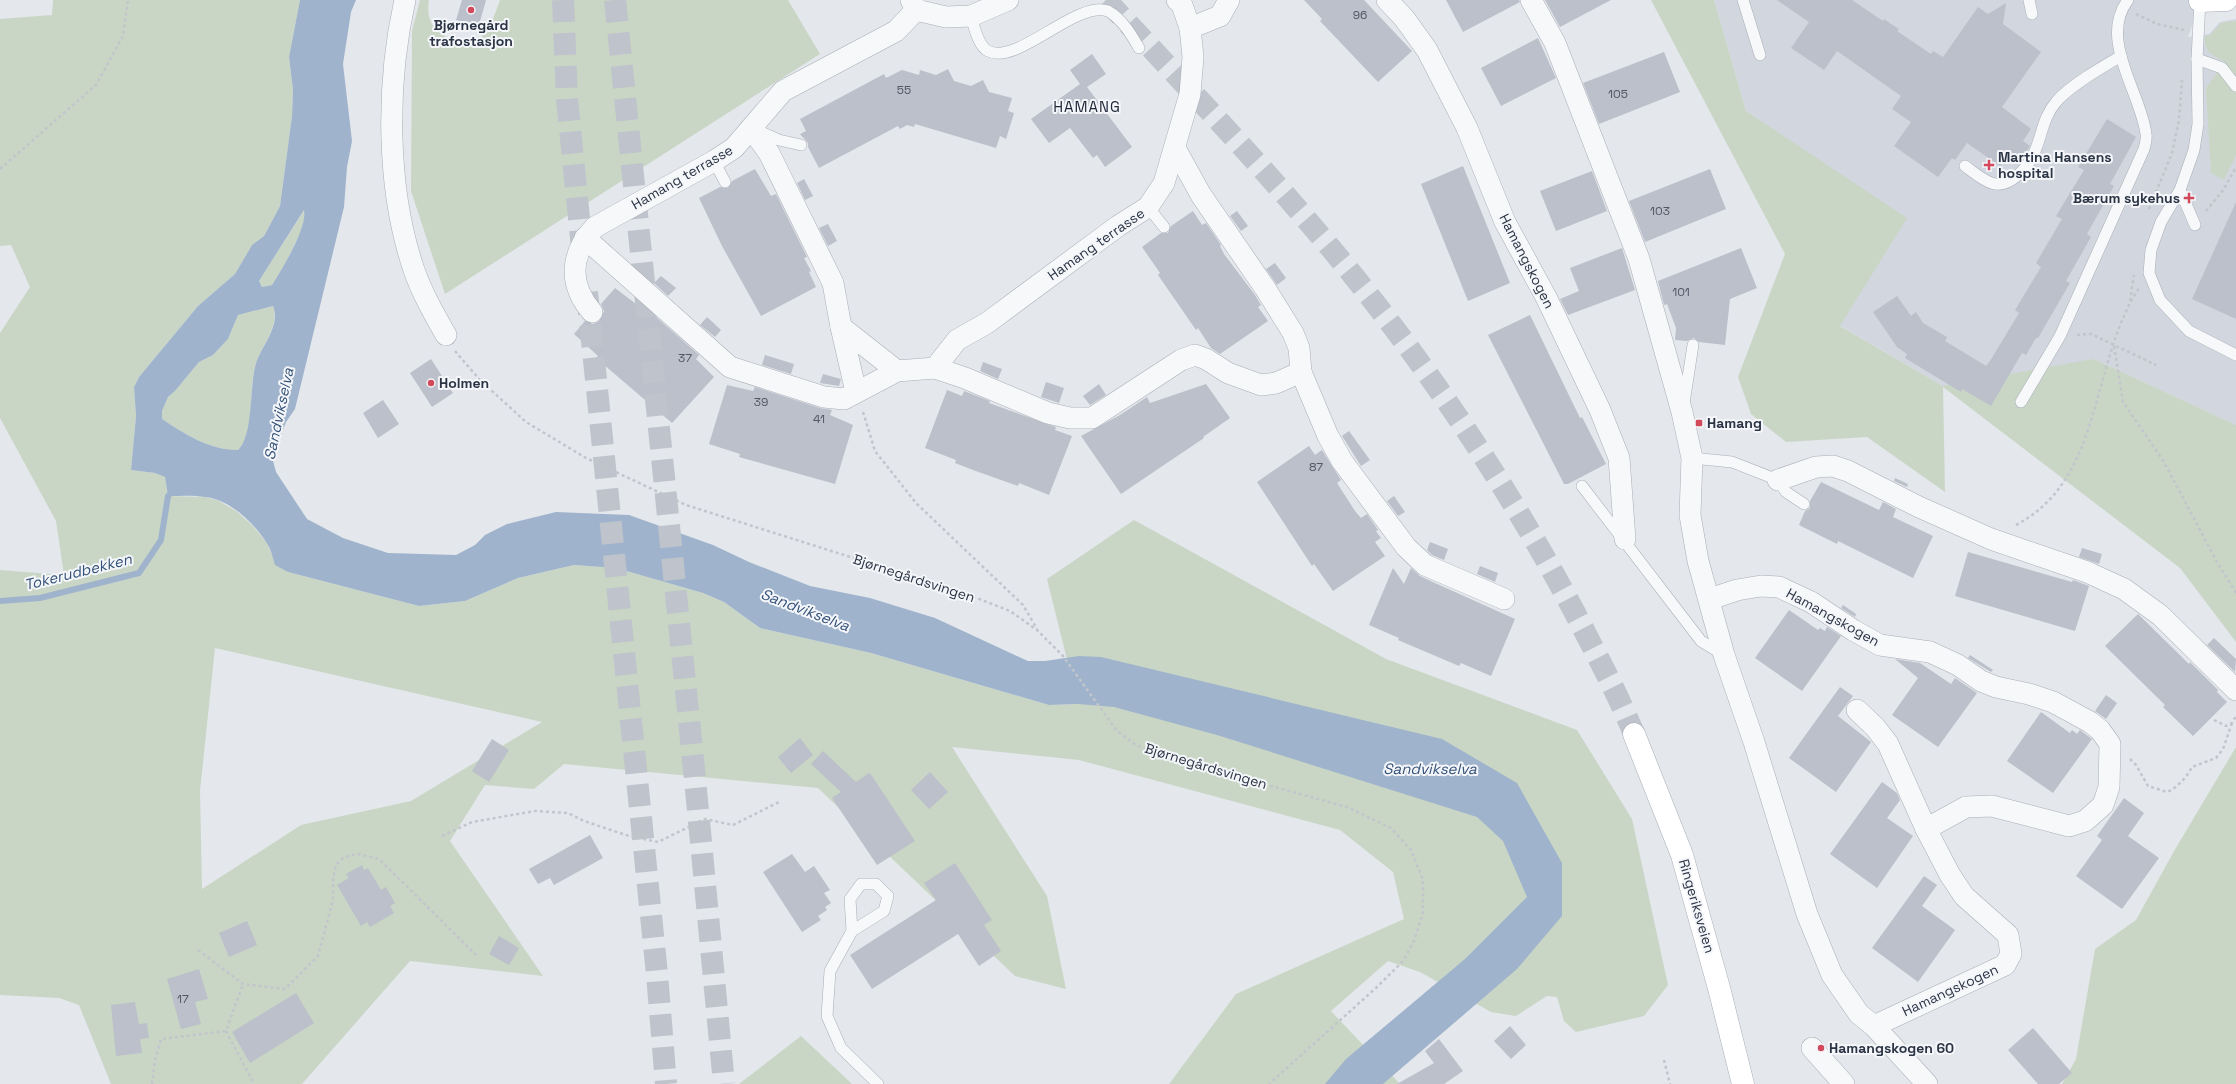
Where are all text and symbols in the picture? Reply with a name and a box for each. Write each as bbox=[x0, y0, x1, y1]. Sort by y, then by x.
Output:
marker: Bjørnegård trafostasjon bbox=[466, 5, 476, 15]
house number: 96 bbox=[1353, 7, 1367, 23]
place label: Bjørnegård trafostasjon bbox=[429, 16, 513, 50]
house number: 55 bbox=[897, 82, 911, 98]
house number: 105 bbox=[1608, 86, 1628, 102]
district label: HAMANG bbox=[1053, 97, 1121, 116]
street label: Hamang terrasse bbox=[628, 141, 736, 213]
place label: Martina Hansens hospital bbox=[1998, 148, 2112, 182]
marker: Martina Hansens hospital bbox=[1983, 159, 1995, 171]
place label: Bærum sykehus bbox=[2073, 189, 2180, 207]
marker: Bærum sykehus bbox=[2183, 192, 2195, 204]
house number: 103 bbox=[1650, 203, 1670, 219]
street label: Hamang terrasse bbox=[1044, 204, 1148, 284]
street label: Hamangskogen bbox=[1495, 211, 1559, 311]
house number: 101 bbox=[1672, 284, 1690, 300]
house number: 37 bbox=[678, 350, 692, 366]
water label: Sandvikselva bbox=[260, 366, 298, 461]
place label: Holmen bbox=[439, 374, 489, 392]
marker: Holmen bbox=[426, 378, 436, 388]
house number: 39 bbox=[754, 394, 768, 410]
house number: 41 bbox=[813, 411, 825, 427]
place label: Hamang bbox=[1707, 414, 1762, 432]
marker: Hamang bbox=[1694, 418, 1704, 428]
house number: 87 bbox=[1309, 459, 1323, 475]
water label: Tokerudbekken bbox=[22, 549, 134, 594]
street label: Bjørnegårdsvingen bbox=[851, 550, 977, 606]
water label: Sandvikselva bbox=[758, 584, 852, 635]
street label: Hamangskogen bbox=[1783, 584, 1883, 650]
street label: Bjørnegårdsvingen bbox=[1143, 739, 1269, 793]
water label: Sandvikselva bbox=[1383, 759, 1477, 778]
street label: Ringeriksveien bbox=[1675, 857, 1719, 955]
street label: Hamangskogen bbox=[1899, 960, 2001, 1020]
house number: 17 bbox=[177, 991, 189, 1007]
place label: Hamangskogen 60 bbox=[1829, 1039, 1954, 1057]
marker: Hamangskogen 60 bbox=[1816, 1043, 1826, 1053]

